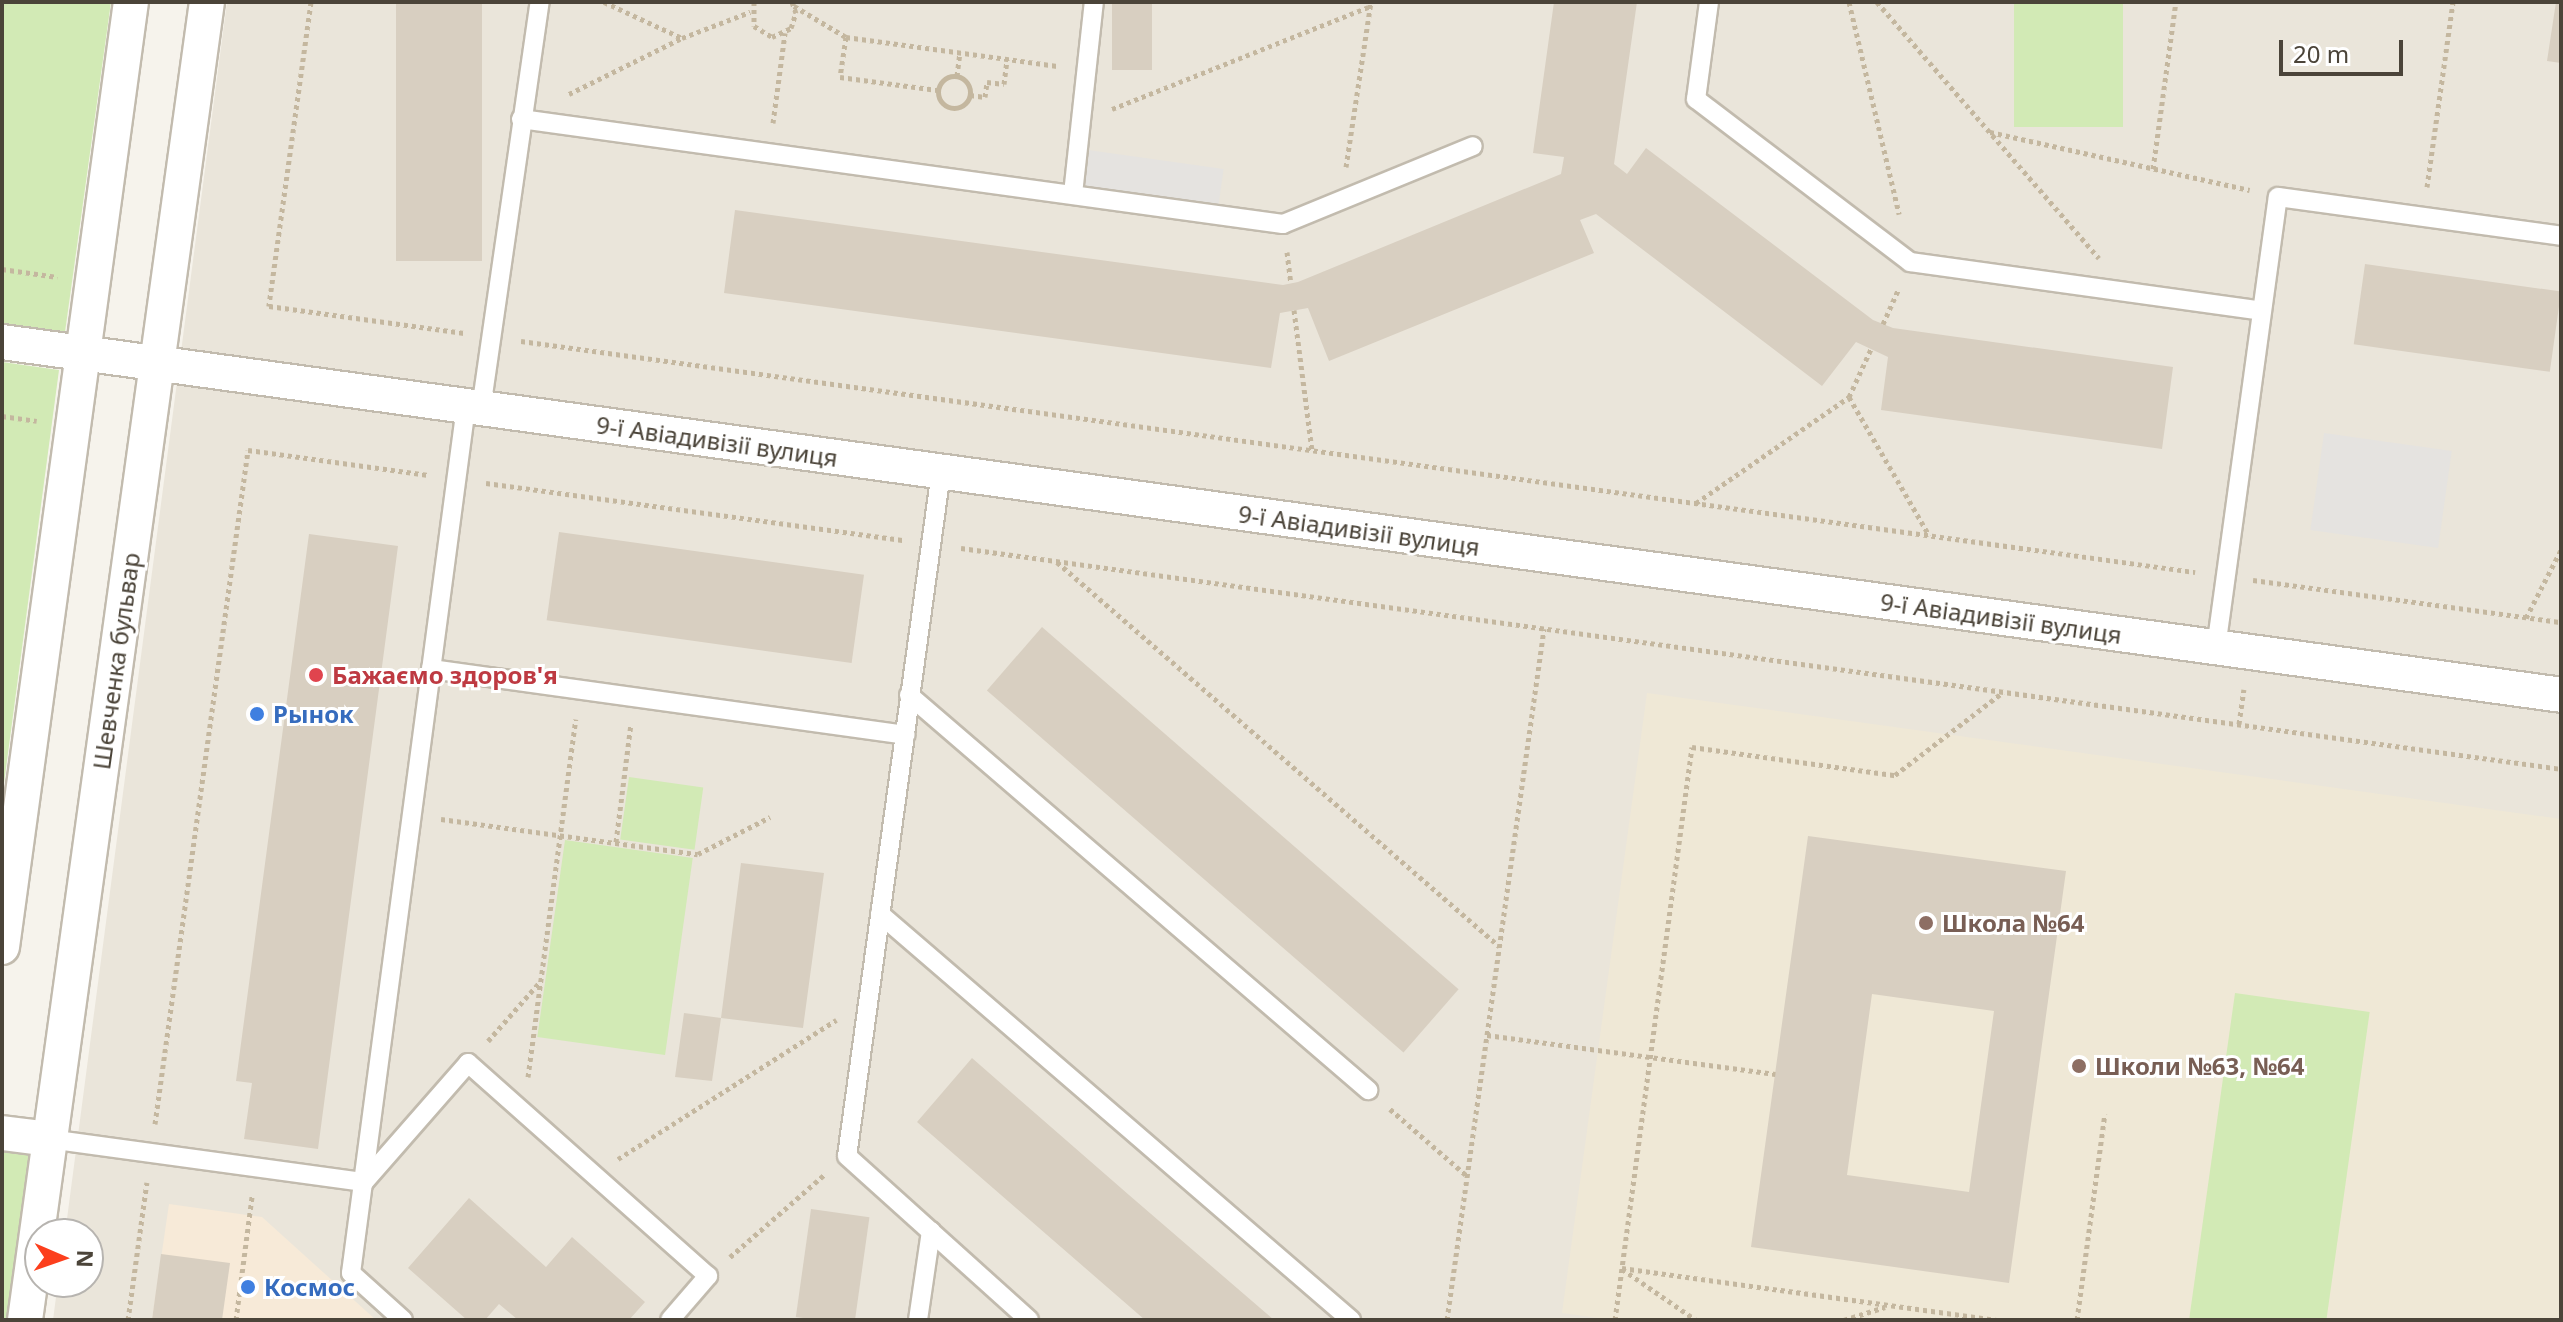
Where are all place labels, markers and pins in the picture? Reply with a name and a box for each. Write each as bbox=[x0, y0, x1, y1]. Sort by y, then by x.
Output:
place label: Бажаємо здоров'я bbox=[332, 661, 558, 689]
marker: Бажаємо здоров'я bbox=[307, 666, 325, 684]
place label: Рынок bbox=[273, 700, 354, 728]
marker: Рынок bbox=[248, 705, 266, 723]
place label: Школа №64 bbox=[1942, 909, 2084, 937]
marker: Школа №64 bbox=[1917, 914, 1935, 932]
place label: Школи №63, №64 bbox=[2095, 1052, 2305, 1080]
marker: Школи №63, №64 bbox=[2070, 1057, 2088, 1075]
place label: Космос bbox=[264, 1273, 355, 1301]
marker: Космос bbox=[239, 1278, 257, 1296]

